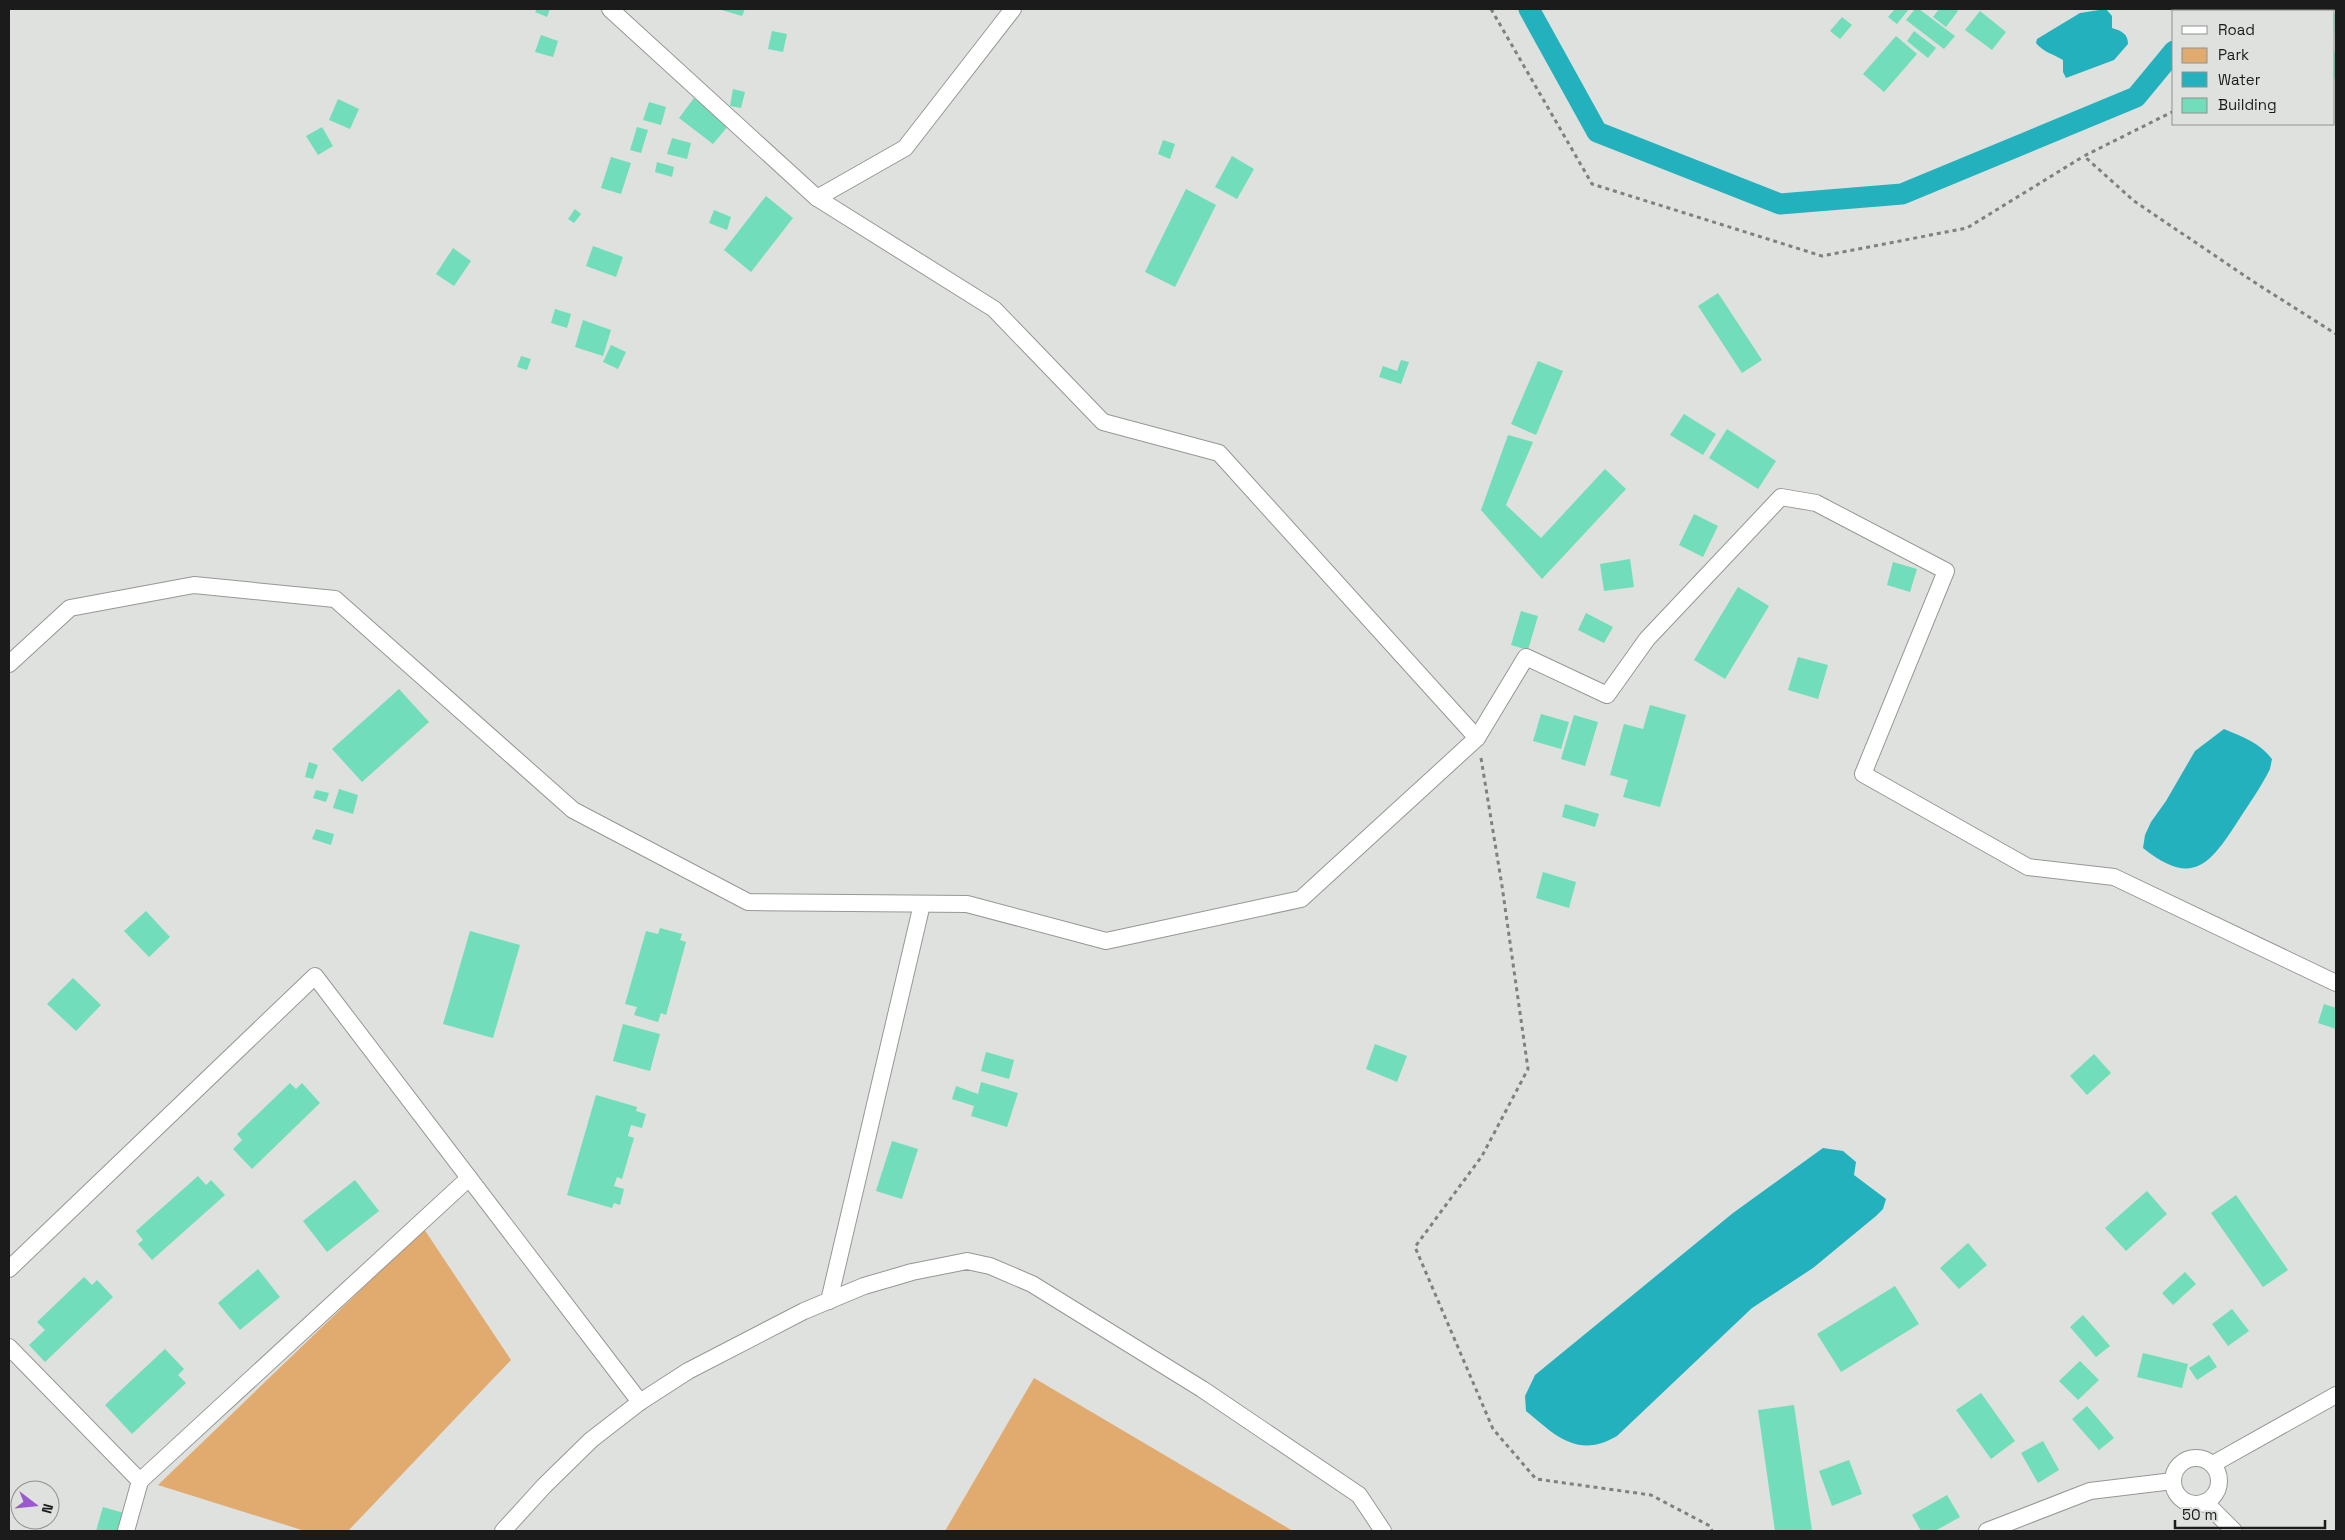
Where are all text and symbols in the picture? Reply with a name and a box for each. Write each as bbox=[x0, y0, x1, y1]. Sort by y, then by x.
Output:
legend bbox=[2172, 10, 2335, 125]
text: Road bbox=[2218, 20, 2255, 39]
text: Park bbox=[2218, 45, 2249, 64]
text: Water bbox=[2218, 70, 2261, 89]
text: Building bbox=[2218, 95, 2277, 114]
north arrow bbox=[10, 1480, 60, 1530]
scale bar bbox=[2175, 1498, 2325, 1530]
text: N bbox=[38, 1502, 57, 1516]
text: 50 m bbox=[2182, 1505, 2217, 1524]

